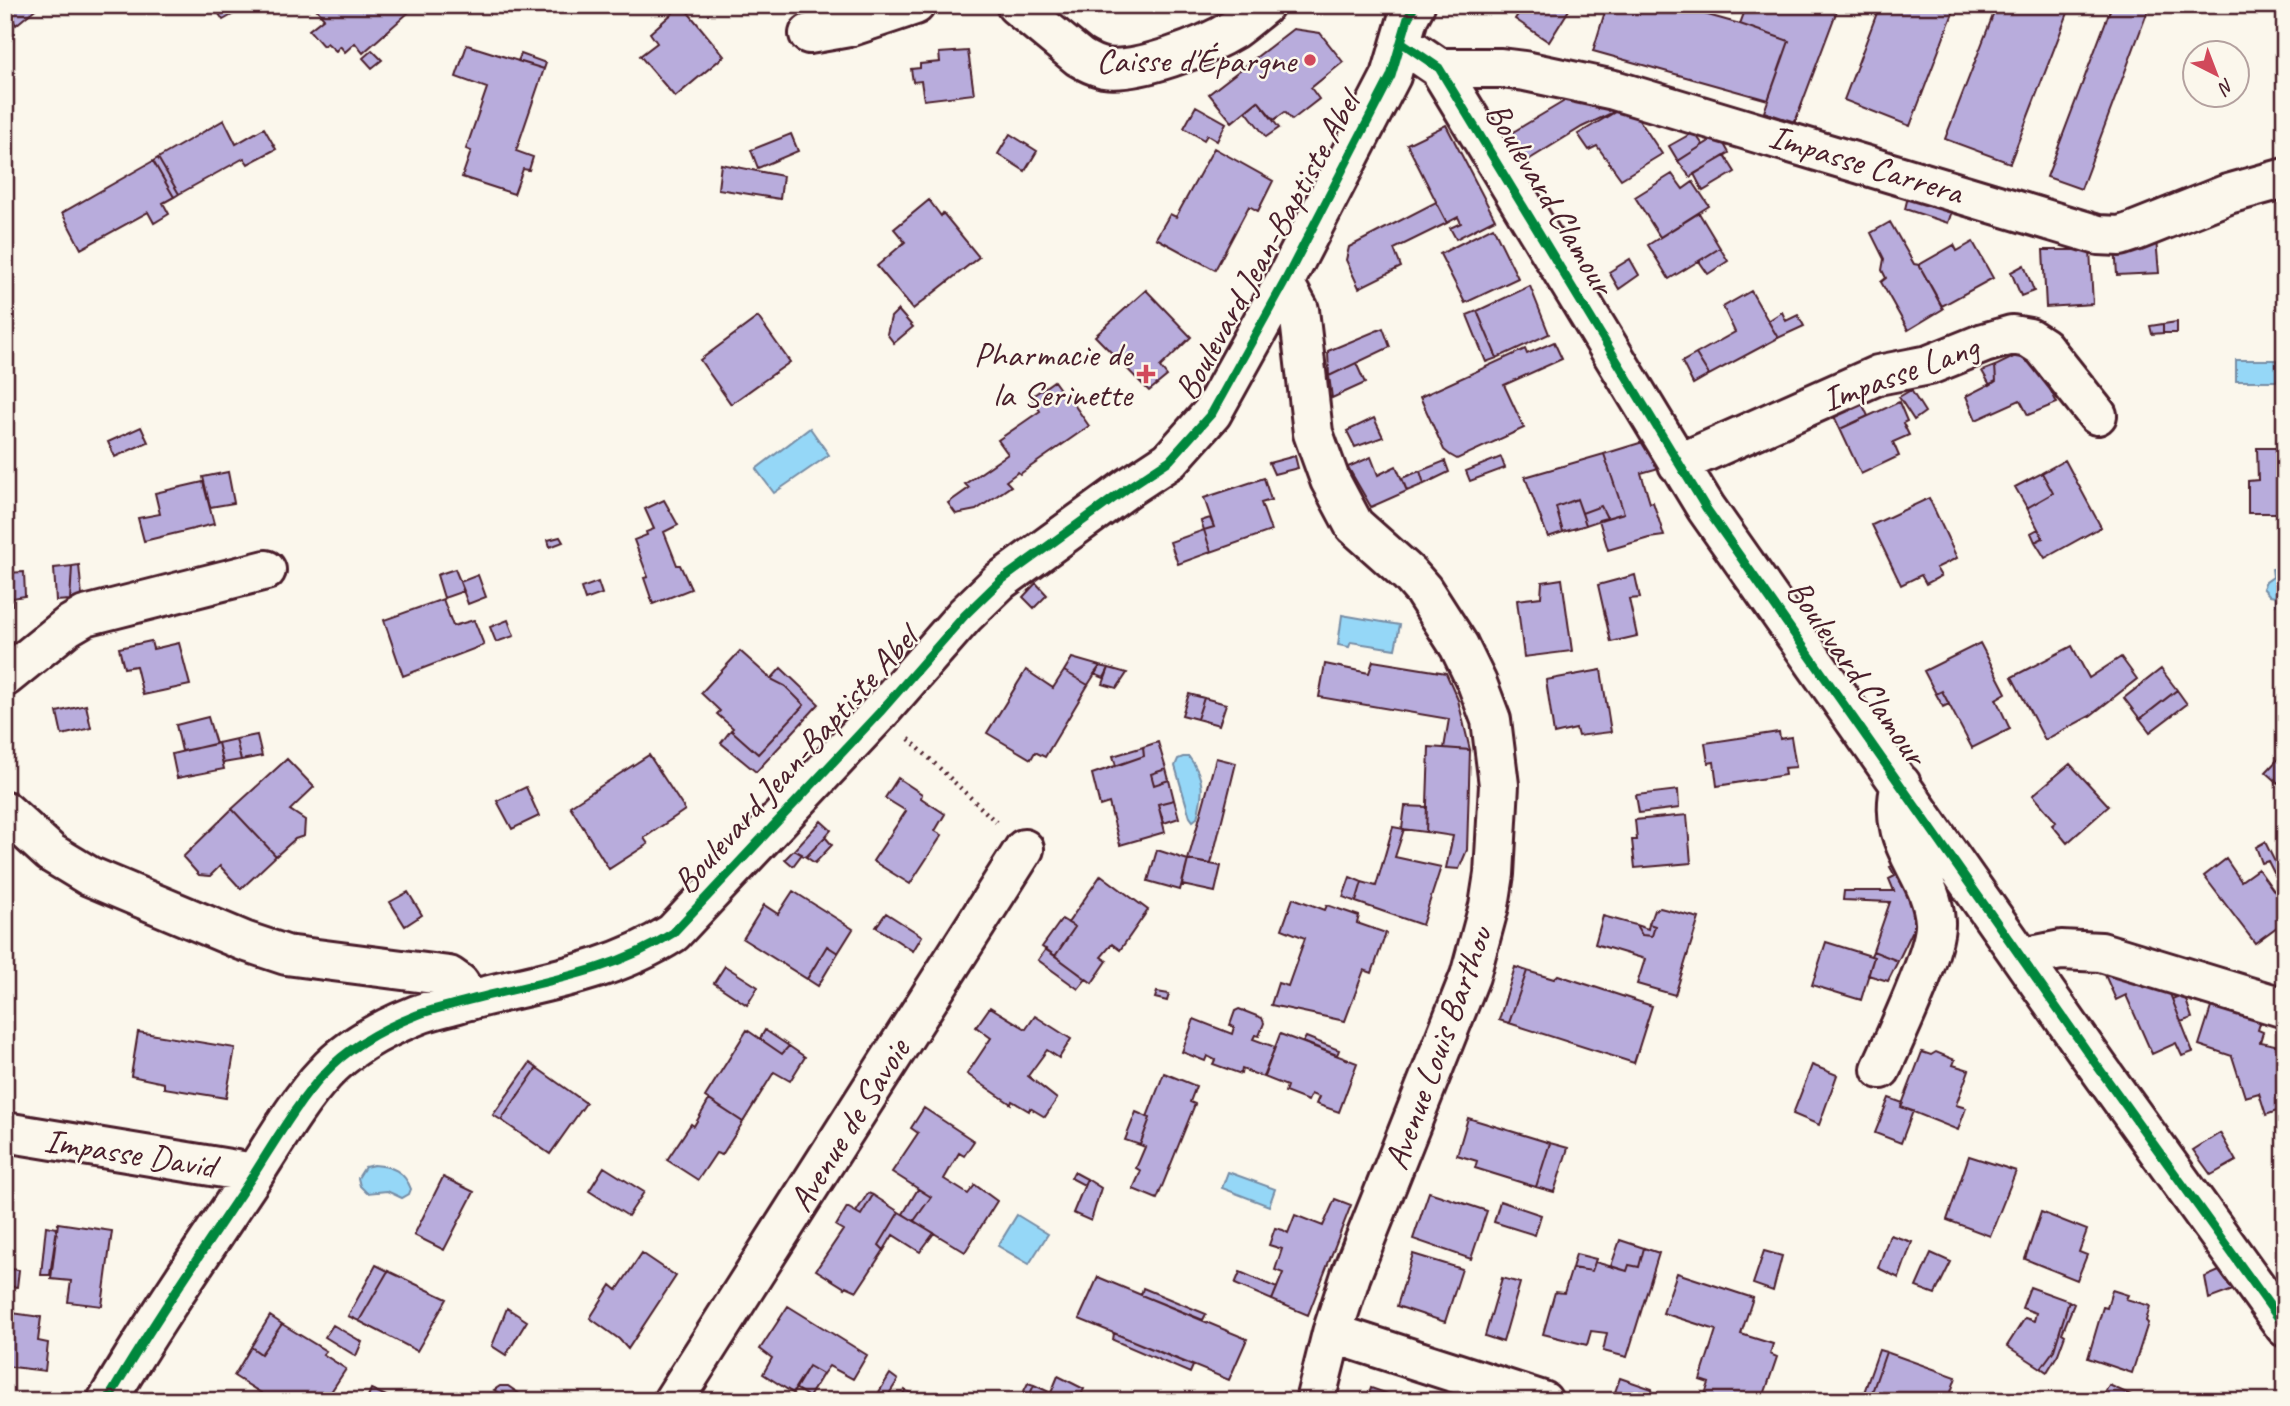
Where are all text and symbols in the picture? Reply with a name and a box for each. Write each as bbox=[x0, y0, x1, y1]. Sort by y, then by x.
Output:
place label: Caisse d'Épargne bbox=[1096, 38, 1299, 83]
north arrow bbox=[2182, 38, 2252, 108]
marker: Caisse d'Épargne bbox=[1302, 52, 1318, 68]
text: N bbox=[2212, 73, 2239, 101]
street label: Boulevard Jean-Baptiste Abel bbox=[1164, 79, 1373, 408]
street label: Boulevard Clamour bbox=[1475, 94, 1627, 305]
street label: Impasse Carrera bbox=[1764, 113, 1970, 215]
street label: Impasse Lang bbox=[1816, 323, 1987, 422]
place label: Pharmacie de la Serinette bbox=[974, 332, 1135, 417]
marker: Pharmacie de la Serinette bbox=[1138, 366, 1154, 382]
street label: Boulevard Clamour bbox=[1776, 570, 1939, 776]
street label: Boulevard Jean-Baptiste Abel bbox=[663, 612, 931, 903]
street label: Avenue Louis Barthou bbox=[1373, 919, 1503, 1176]
street label: Avenue de Savoie bbox=[778, 1028, 921, 1220]
street label: Impasse David bbox=[41, 1117, 224, 1190]

